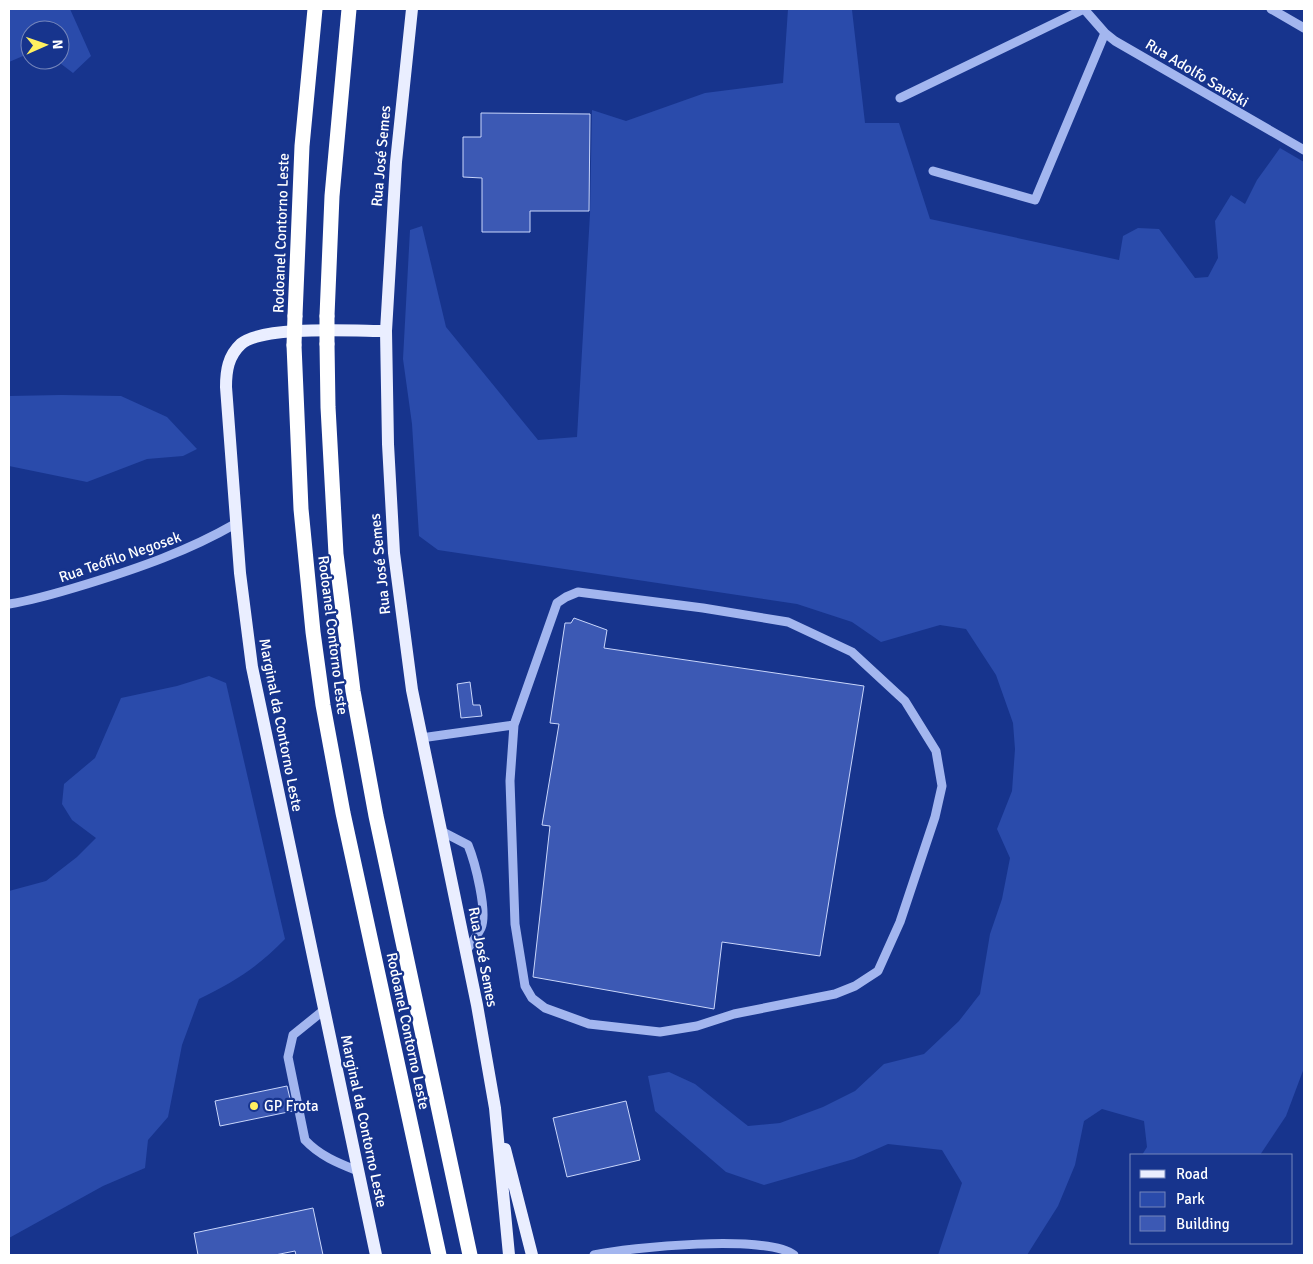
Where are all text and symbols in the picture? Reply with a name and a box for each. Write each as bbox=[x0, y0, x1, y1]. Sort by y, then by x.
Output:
north arrow bbox=[20, 20, 70, 70]
street label: Rua Adolfo Saviski bbox=[1142, 35, 1252, 111]
text: N bbox=[49, 39, 66, 50]
street label: Rua José Semes bbox=[368, 104, 394, 207]
street label: Rodoanel Contorno Leste bbox=[269, 153, 293, 313]
street label: Rua José Semes bbox=[366, 512, 394, 615]
street label: Rua Teófilo Negosek bbox=[56, 527, 184, 586]
street label: Rodoanel Contorno Leste bbox=[314, 554, 352, 716]
street label: Marginal da Contorno Leste bbox=[255, 637, 307, 813]
street label: Rua José Semes bbox=[464, 905, 502, 1009]
street label: Rodoanel Contorno Leste bbox=[383, 951, 433, 1111]
street label: Marginal da Contorno Leste bbox=[337, 1033, 391, 1209]
place label: GP Frota bbox=[264, 1097, 319, 1115]
marker: GP Frota bbox=[248, 1100, 260, 1112]
legend bbox=[1130, 1154, 1293, 1244]
text: Road bbox=[1176, 1165, 1208, 1183]
text: Park bbox=[1176, 1190, 1205, 1208]
text: Building bbox=[1176, 1215, 1230, 1233]

